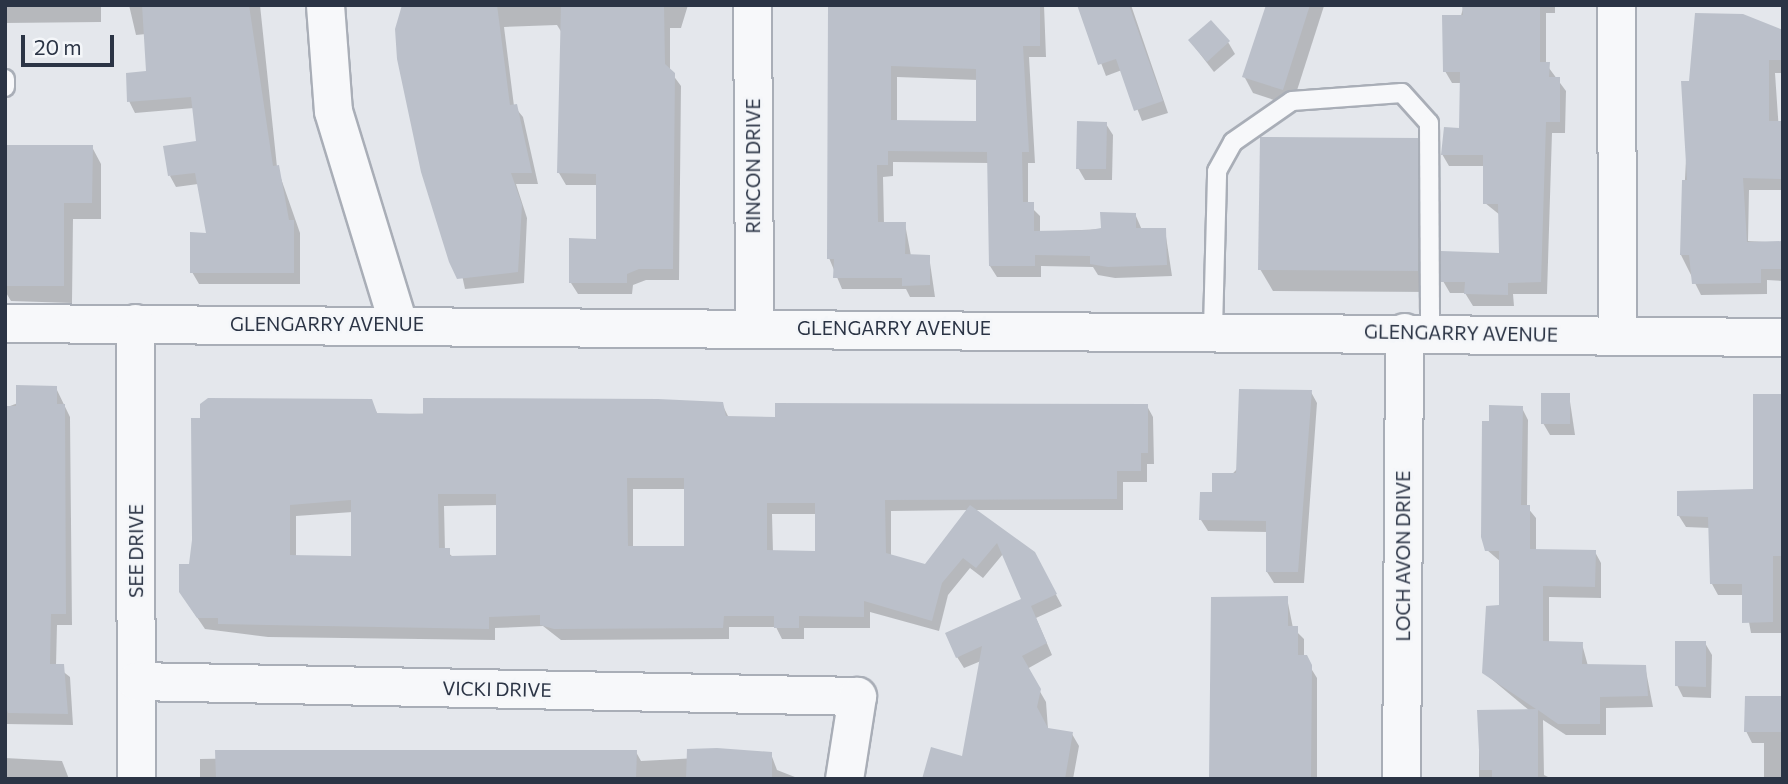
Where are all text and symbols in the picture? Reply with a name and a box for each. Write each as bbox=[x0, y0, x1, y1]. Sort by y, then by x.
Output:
scale bar bbox=[24, 21, 117, 65]
text: 20 m bbox=[34, 34, 82, 59]
street label: RINCON DRIVE bbox=[742, 98, 764, 234]
street label: GLENGARRY AVENUE bbox=[230, 313, 424, 335]
street label: GLENGARRY AVENUE bbox=[797, 317, 991, 339]
street label: GLENGARRY AVENUE bbox=[1364, 320, 1558, 346]
street label: LOCH AVON DRIVE bbox=[1392, 470, 1414, 642]
street label: SEE DRIVE bbox=[125, 504, 147, 598]
street label: VICKI DRIVE bbox=[442, 677, 552, 701]

